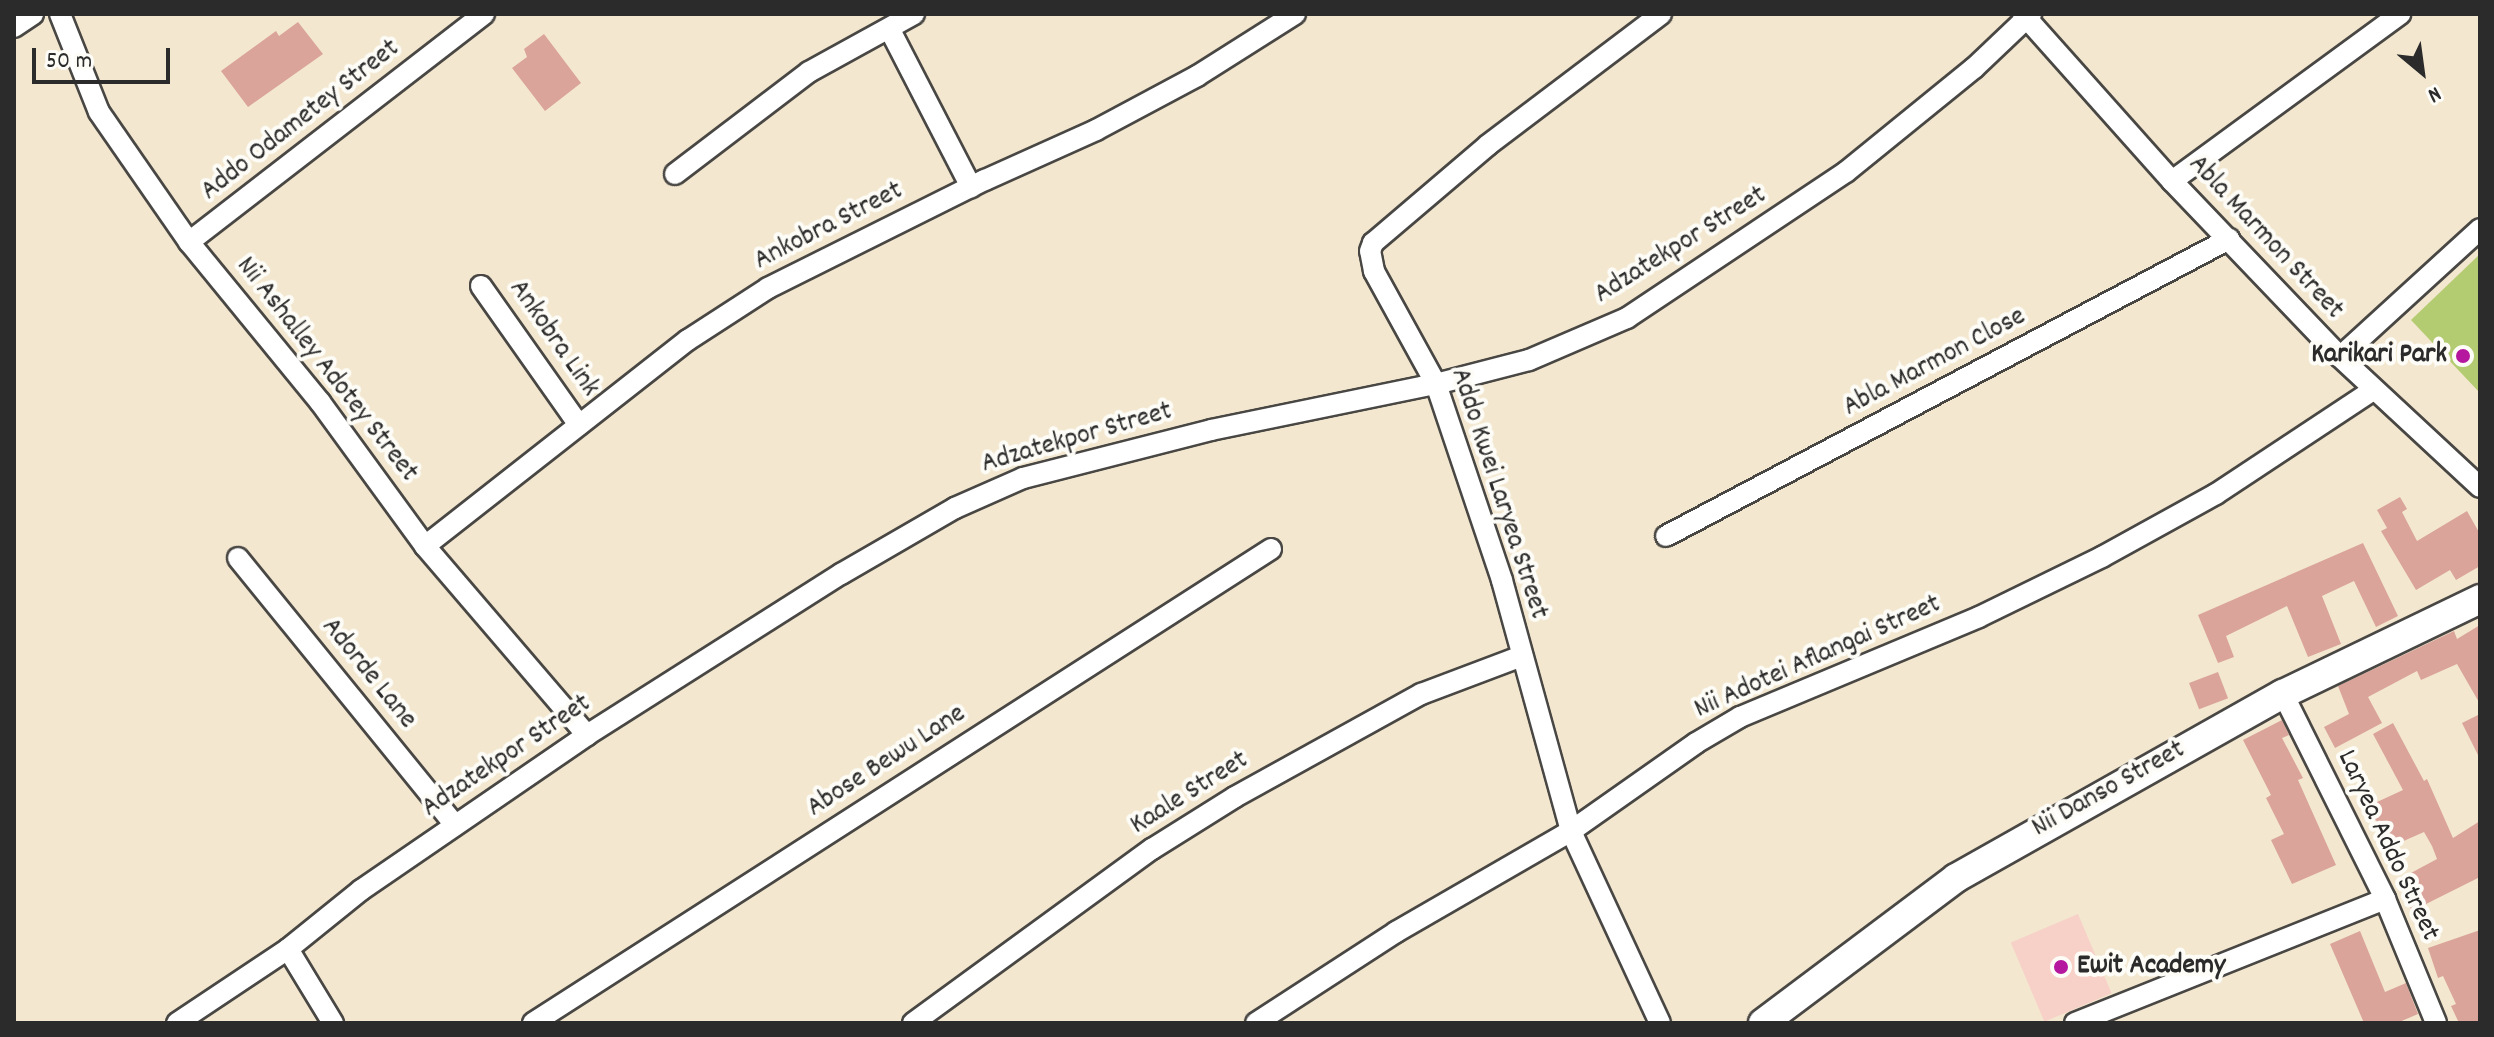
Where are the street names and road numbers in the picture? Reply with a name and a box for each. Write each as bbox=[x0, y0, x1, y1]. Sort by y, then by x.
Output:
street label: Addo Odametey Street bbox=[195, 33, 407, 209]
street label: Abla Marmon Street bbox=[2180, 149, 2350, 327]
street label: Ankobra Street bbox=[749, 175, 909, 279]
street label: Adzatekpor Street bbox=[1589, 180, 1773, 312]
street label: Nii Ashalley Adotey Street bbox=[228, 251, 424, 489]
street label: Ankobra Link bbox=[500, 274, 606, 404]
street label: Abla Marmon Close bbox=[1838, 301, 2032, 425]
street label: Addo Kwei Laryea Street bbox=[1442, 364, 1554, 624]
street label: Adzatekpor Street bbox=[978, 396, 1176, 482]
street label: Nii Adotei Aflangai Street bbox=[1690, 589, 1946, 727]
street label: Adorde Lane bbox=[313, 612, 423, 736]
street label: Adzatekpor Street bbox=[416, 688, 598, 826]
street label: Abose Bewu Lane bbox=[801, 698, 973, 826]
street label: Nii Danso Street bbox=[2027, 734, 2191, 846]
street label: Kaale Street bbox=[1125, 745, 1255, 843]
street label: Laryea Addo Street bbox=[2328, 745, 2446, 947]

